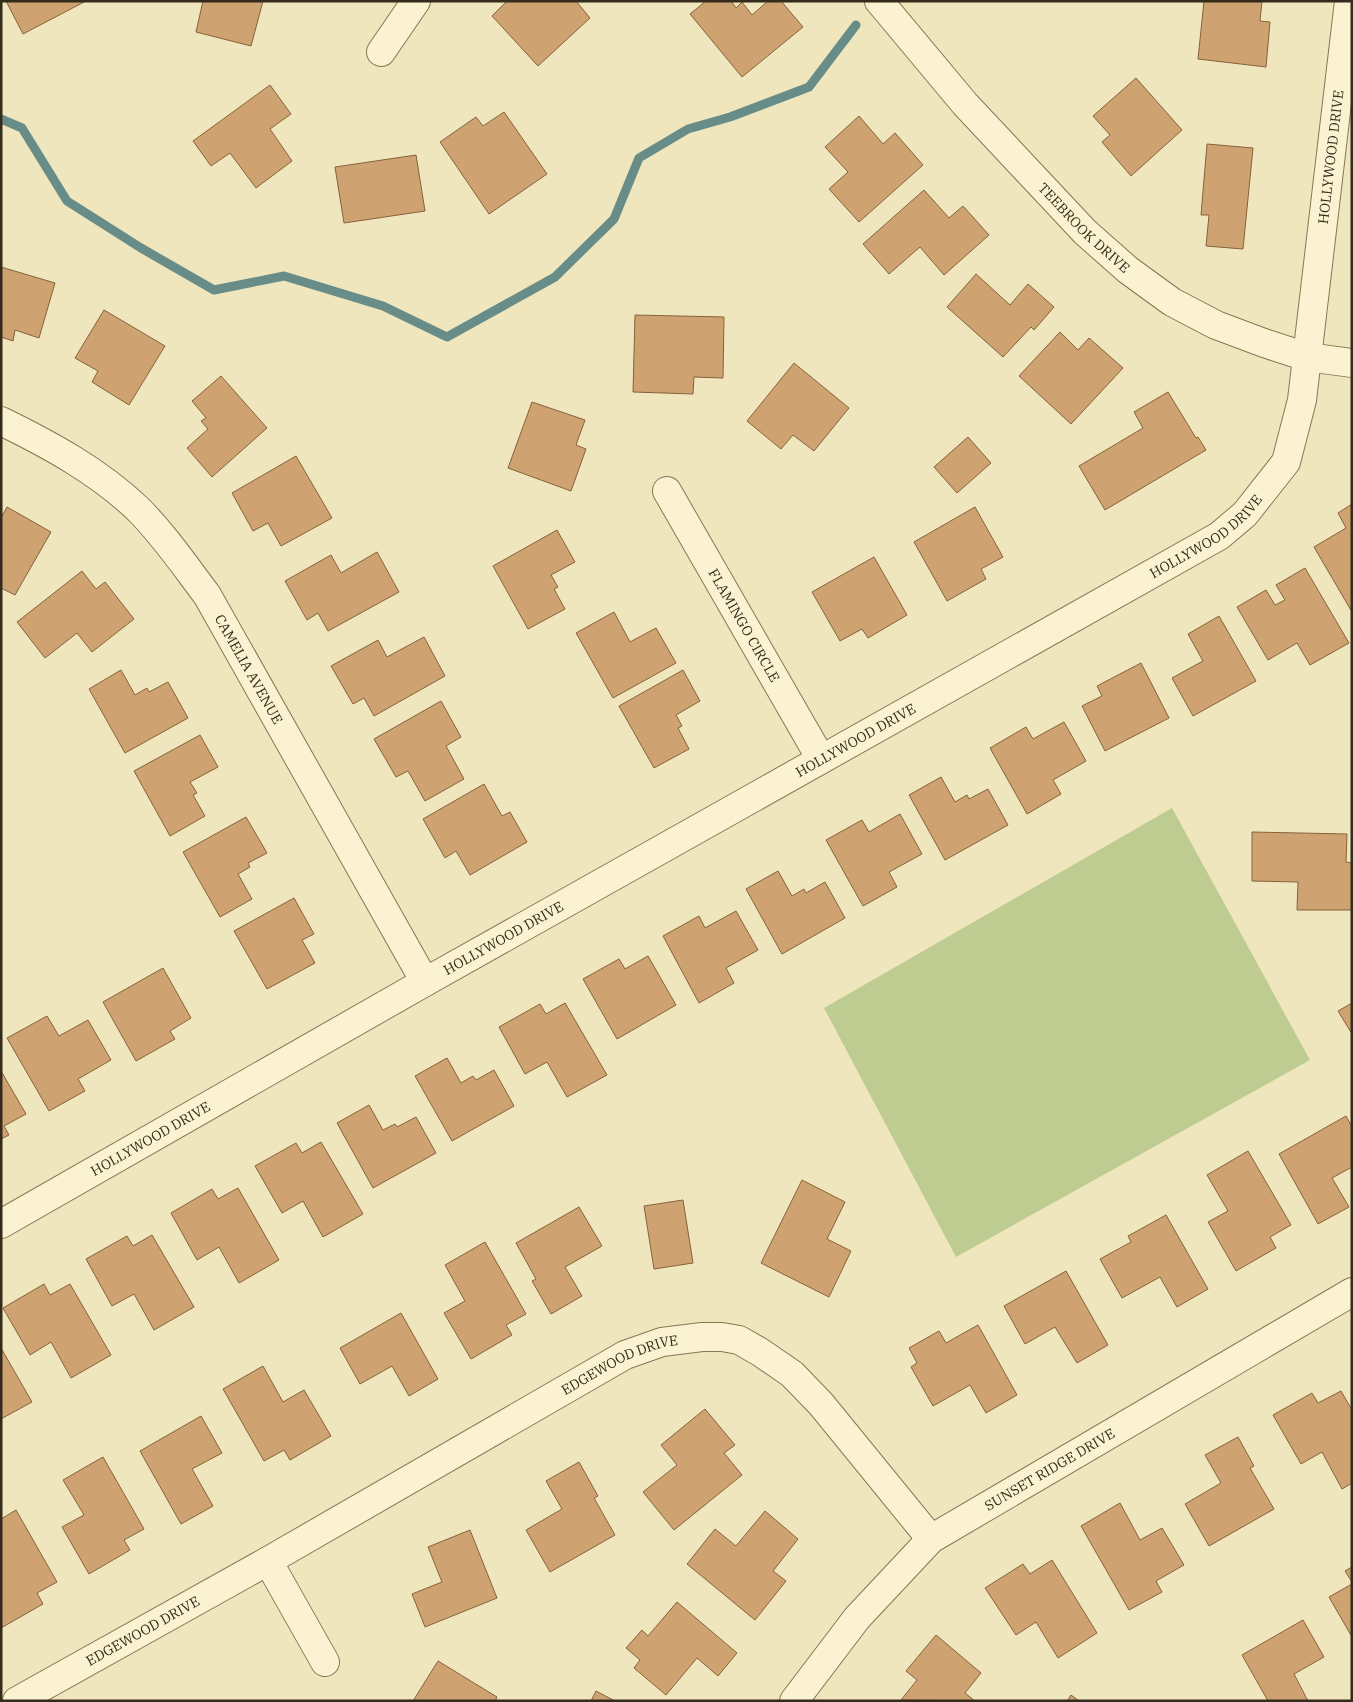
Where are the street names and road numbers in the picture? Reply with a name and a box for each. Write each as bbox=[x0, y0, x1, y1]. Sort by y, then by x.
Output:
street label: HOLLYWOOD DRIVE bbox=[1314, 89, 1347, 225]
street label: TEEBROOK DRIVE bbox=[1034, 179, 1134, 277]
street label: HOLLYWOOD DRIVE bbox=[1146, 491, 1266, 582]
street label: FLAMINGO CIRCLE bbox=[705, 565, 784, 685]
street label: CAMELIA AVENUE bbox=[211, 611, 287, 727]
street label: HOLLYWOOD DRIVE bbox=[792, 699, 919, 781]
street label: HOLLYWOOD DRIVE bbox=[440, 897, 566, 979]
street label: HOLLYWOOD DRIVE bbox=[87, 1097, 213, 1180]
street label: EDGEWOOD DRIVE bbox=[558, 1331, 679, 1399]
street label: SUNSET RIDGE DRIVE bbox=[981, 1424, 1118, 1515]
street label: EDGEWOOD DRIVE bbox=[83, 1592, 203, 1670]

